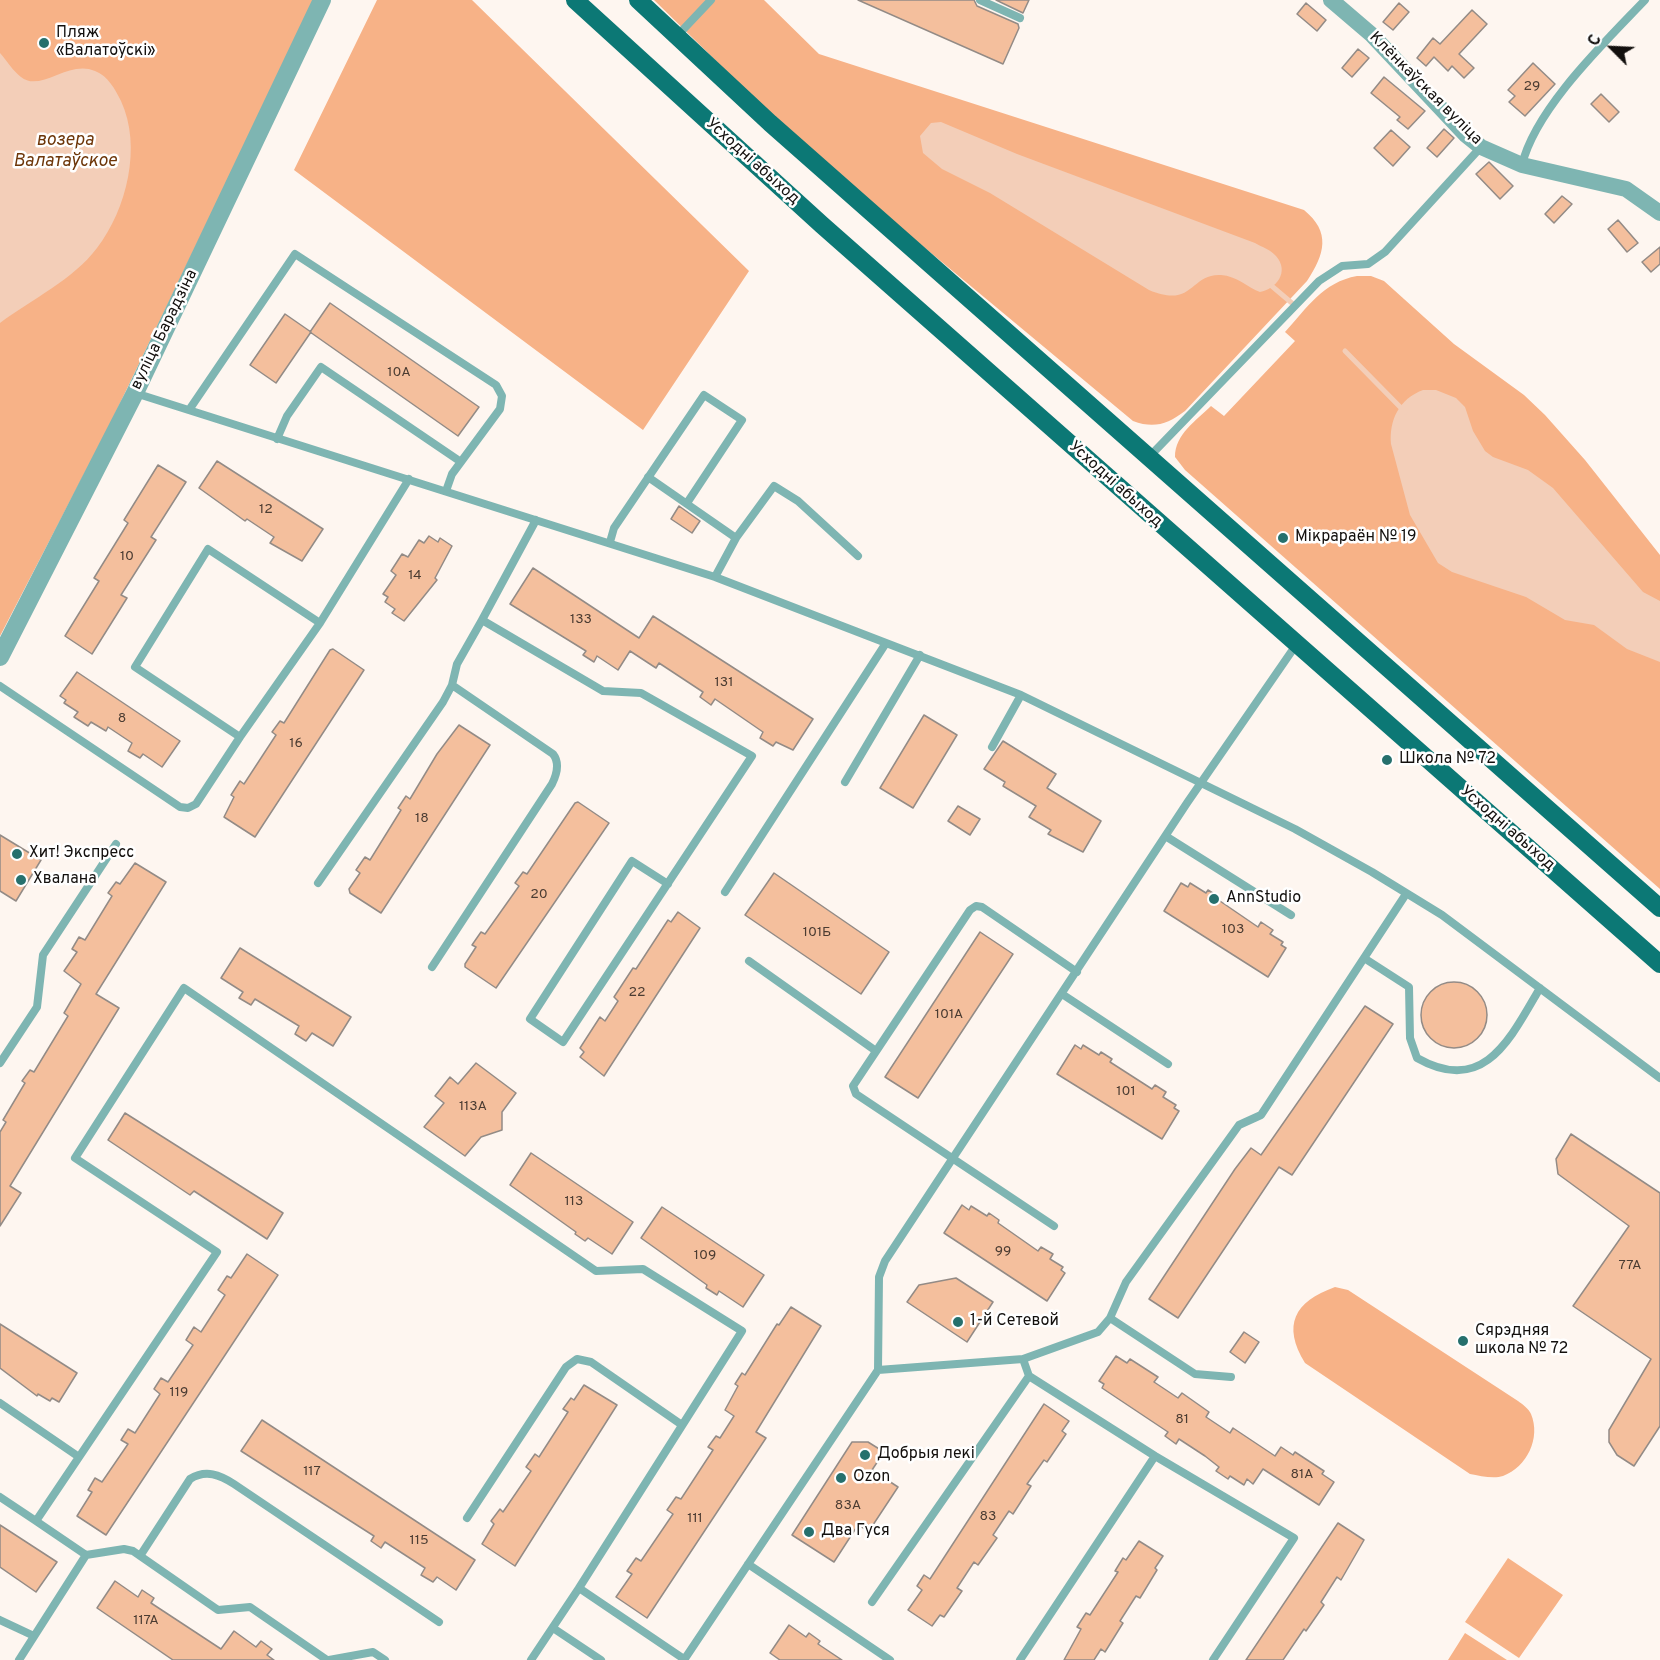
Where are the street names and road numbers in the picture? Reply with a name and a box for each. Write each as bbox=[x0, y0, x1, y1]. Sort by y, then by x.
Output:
street label: Клёнкаўская вуліца bbox=[1364, 28, 1486, 150]
street label: Усходні абыход bbox=[701, 115, 803, 209]
street label: вуліца Барадзіна bbox=[128, 267, 202, 393]
street label: Усходні абыход bbox=[1064, 438, 1166, 532]
street label: Усходні абыход bbox=[1456, 782, 1558, 876]

